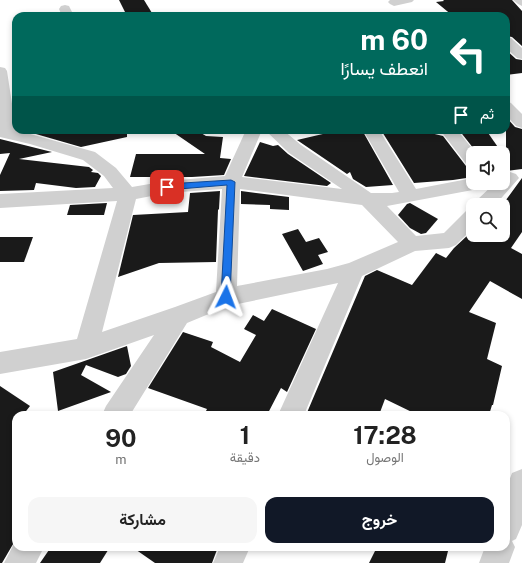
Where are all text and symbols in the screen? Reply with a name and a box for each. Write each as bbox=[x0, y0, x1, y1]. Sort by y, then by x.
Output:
text: 60 m bbox=[360, 23, 428, 56]
icon: left bbox=[442, 28, 494, 80]
text: انعطف يسارًا bbox=[341, 58, 428, 79]
icon: arrive bbox=[450, 104, 472, 126]
text: ثم bbox=[480, 105, 494, 122]
map controls bbox=[466, 146, 510, 242]
button: sound bbox=[466, 146, 510, 190]
pin bbox=[150, 170, 184, 204]
icon: arrive bbox=[156, 176, 178, 198]
button: search bbox=[466, 198, 510, 242]
position arrow bbox=[205, 276, 247, 318]
text: 1 bbox=[240, 421, 250, 449]
text: 17:28 bbox=[353, 421, 417, 449]
text: 90 bbox=[105, 424, 137, 452]
text: دقيقة bbox=[230, 450, 260, 465]
text: الوصول bbox=[366, 450, 404, 465]
text: m bbox=[115, 452, 127, 467]
button: مشاركة bbox=[28, 497, 257, 543]
button: خروج bbox=[265, 497, 494, 543]

